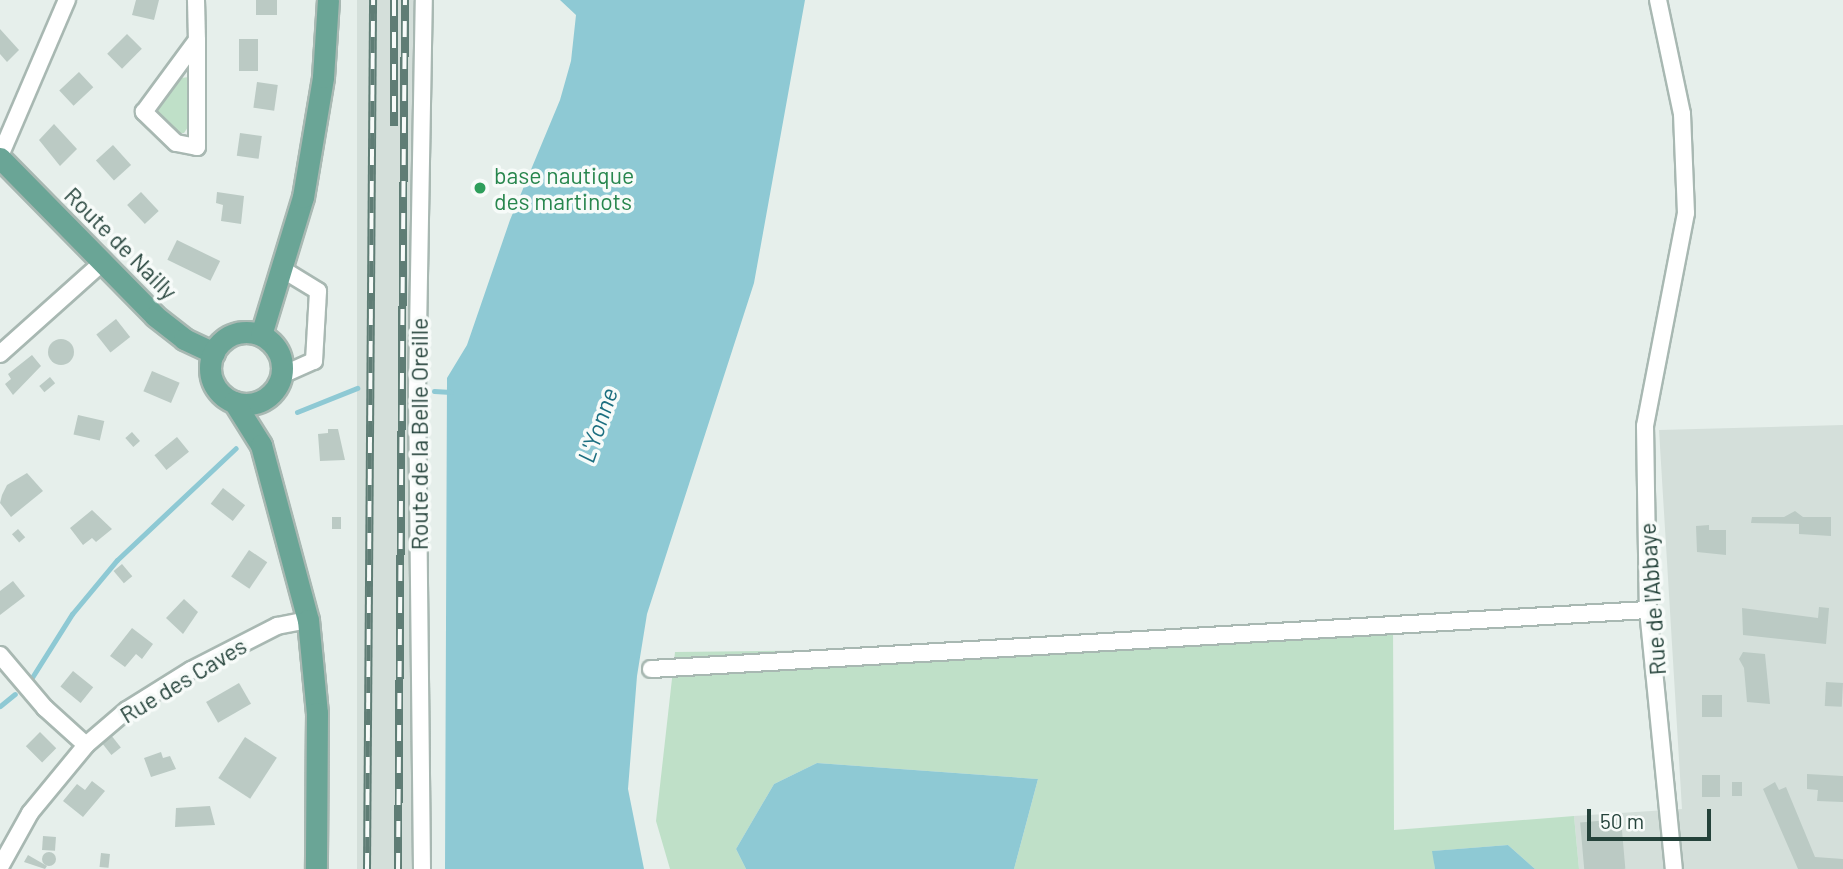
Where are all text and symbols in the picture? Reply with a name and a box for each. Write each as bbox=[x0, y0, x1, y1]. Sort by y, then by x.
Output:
place label: base nautique des martinots bbox=[494, 161, 634, 215]
marker: base nautique des martinots bbox=[472, 180, 488, 196]
street label: Route de Nailly bbox=[59, 181, 183, 305]
street label: Route de la Belle Oreille bbox=[405, 318, 433, 550]
water label: L'Yonne bbox=[571, 384, 623, 466]
street label: Rue de l'Abbaye bbox=[1633, 522, 1671, 676]
street label: Rue des Caves bbox=[115, 631, 251, 729]
scale bar bbox=[1591, 796, 1715, 840]
text: 50 m bbox=[1600, 808, 1644, 833]

